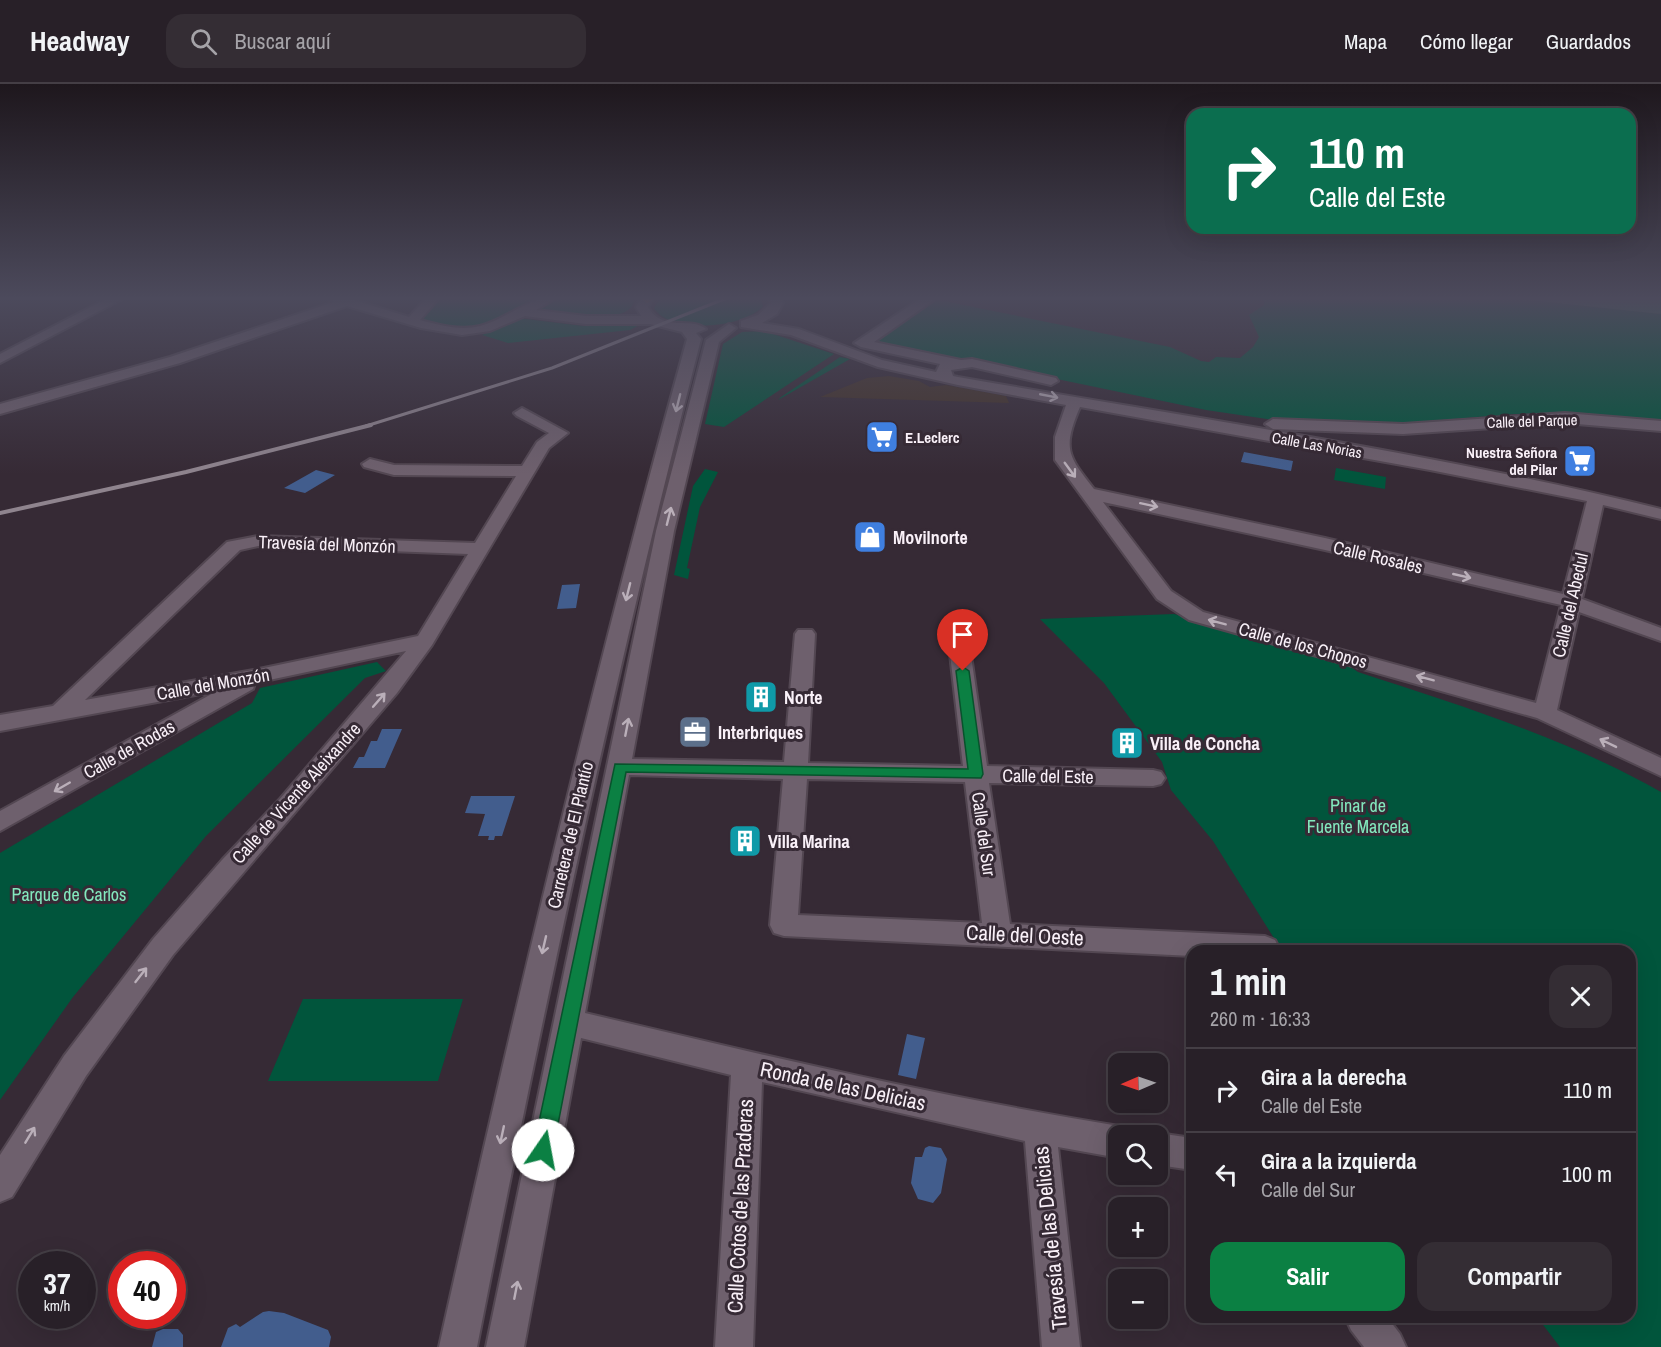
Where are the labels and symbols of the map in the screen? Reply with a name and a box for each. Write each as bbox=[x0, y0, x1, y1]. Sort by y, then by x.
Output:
one-way arrow bbox=[1039, 391, 1058, 402]
one-way arrow bbox=[671, 393, 683, 412]
street label: Calle del Parque bbox=[1486, 409, 1578, 433]
supermarket icon: E.Leclerc bbox=[864, 419, 900, 455]
place label: E.Leclerc bbox=[905, 427, 960, 448]
street label: Calle Las Norias bbox=[1270, 427, 1364, 463]
place label: Nuestra Señora del Pilar bbox=[1466, 442, 1557, 480]
supermarket icon: Nuestra Señora del Pilar bbox=[1562, 443, 1598, 479]
one-way arrow bbox=[1064, 461, 1077, 477]
one-way arrow bbox=[1139, 500, 1158, 512]
one-way arrow bbox=[664, 506, 676, 525]
shop icon: Movilnorte bbox=[852, 519, 888, 555]
place label: Movilnorte bbox=[893, 525, 968, 550]
street label: Travesía del Monzón bbox=[258, 529, 396, 559]
street label: Calle Rosales bbox=[1331, 535, 1425, 579]
street label: Calle del Abedul bbox=[1546, 550, 1594, 660]
one-way arrow bbox=[1452, 571, 1471, 583]
one-way arrow bbox=[621, 582, 633, 601]
pin bbox=[937, 609, 988, 671]
one-way arrow bbox=[1207, 615, 1226, 627]
street label: Calle de los Chopos bbox=[1236, 616, 1370, 674]
street label: Calle del Monzón bbox=[155, 662, 271, 706]
one-way arrow bbox=[1416, 672, 1435, 684]
building icon: Norte bbox=[743, 679, 779, 715]
place label: Norte bbox=[784, 685, 823, 710]
one-way arrow bbox=[372, 692, 385, 708]
street label: Calle de Rodas bbox=[79, 714, 179, 784]
office icon: Interbriques bbox=[677, 714, 713, 750]
street label: Calle de Vicente Aleixandre bbox=[226, 717, 366, 869]
one-way arrow bbox=[622, 718, 633, 738]
place label: Interbriques bbox=[718, 720, 803, 745]
building icon: Villa de Concha bbox=[1109, 725, 1145, 761]
place label: Villa de Concha bbox=[1150, 731, 1260, 756]
one-way arrow bbox=[1600, 737, 1618, 749]
street label: Carretera de El Plantío bbox=[541, 759, 599, 911]
street label: Calle del Este bbox=[1002, 763, 1094, 789]
one-way arrow bbox=[54, 781, 71, 793]
street label: Calle del Sur bbox=[966, 790, 1002, 878]
park label: Pinar de Fuente Marcela bbox=[1307, 793, 1409, 839]
building icon: Villa Marina bbox=[727, 823, 763, 859]
place label: Villa Marina bbox=[768, 829, 851, 854]
park label: Parque de Carlos bbox=[12, 882, 126, 907]
street label: Calle del Oeste bbox=[965, 917, 1085, 953]
one-way arrow bbox=[537, 935, 549, 954]
one-way arrow bbox=[135, 967, 148, 983]
north arrow bbox=[1108, 1053, 1168, 1113]
street label: Ronda de las Delicias bbox=[758, 1054, 928, 1118]
street label: Calle Cotos de las Praderas bbox=[720, 1098, 760, 1314]
position arrow bbox=[511, 1118, 575, 1182]
one-way arrow bbox=[496, 1125, 507, 1144]
one-way arrow bbox=[25, 1127, 37, 1144]
street label: Travesía de las Delicias bbox=[1026, 1145, 1074, 1331]
speed limit sign: 40 bbox=[108, 1251, 186, 1329]
one-way arrow bbox=[511, 1280, 522, 1300]

